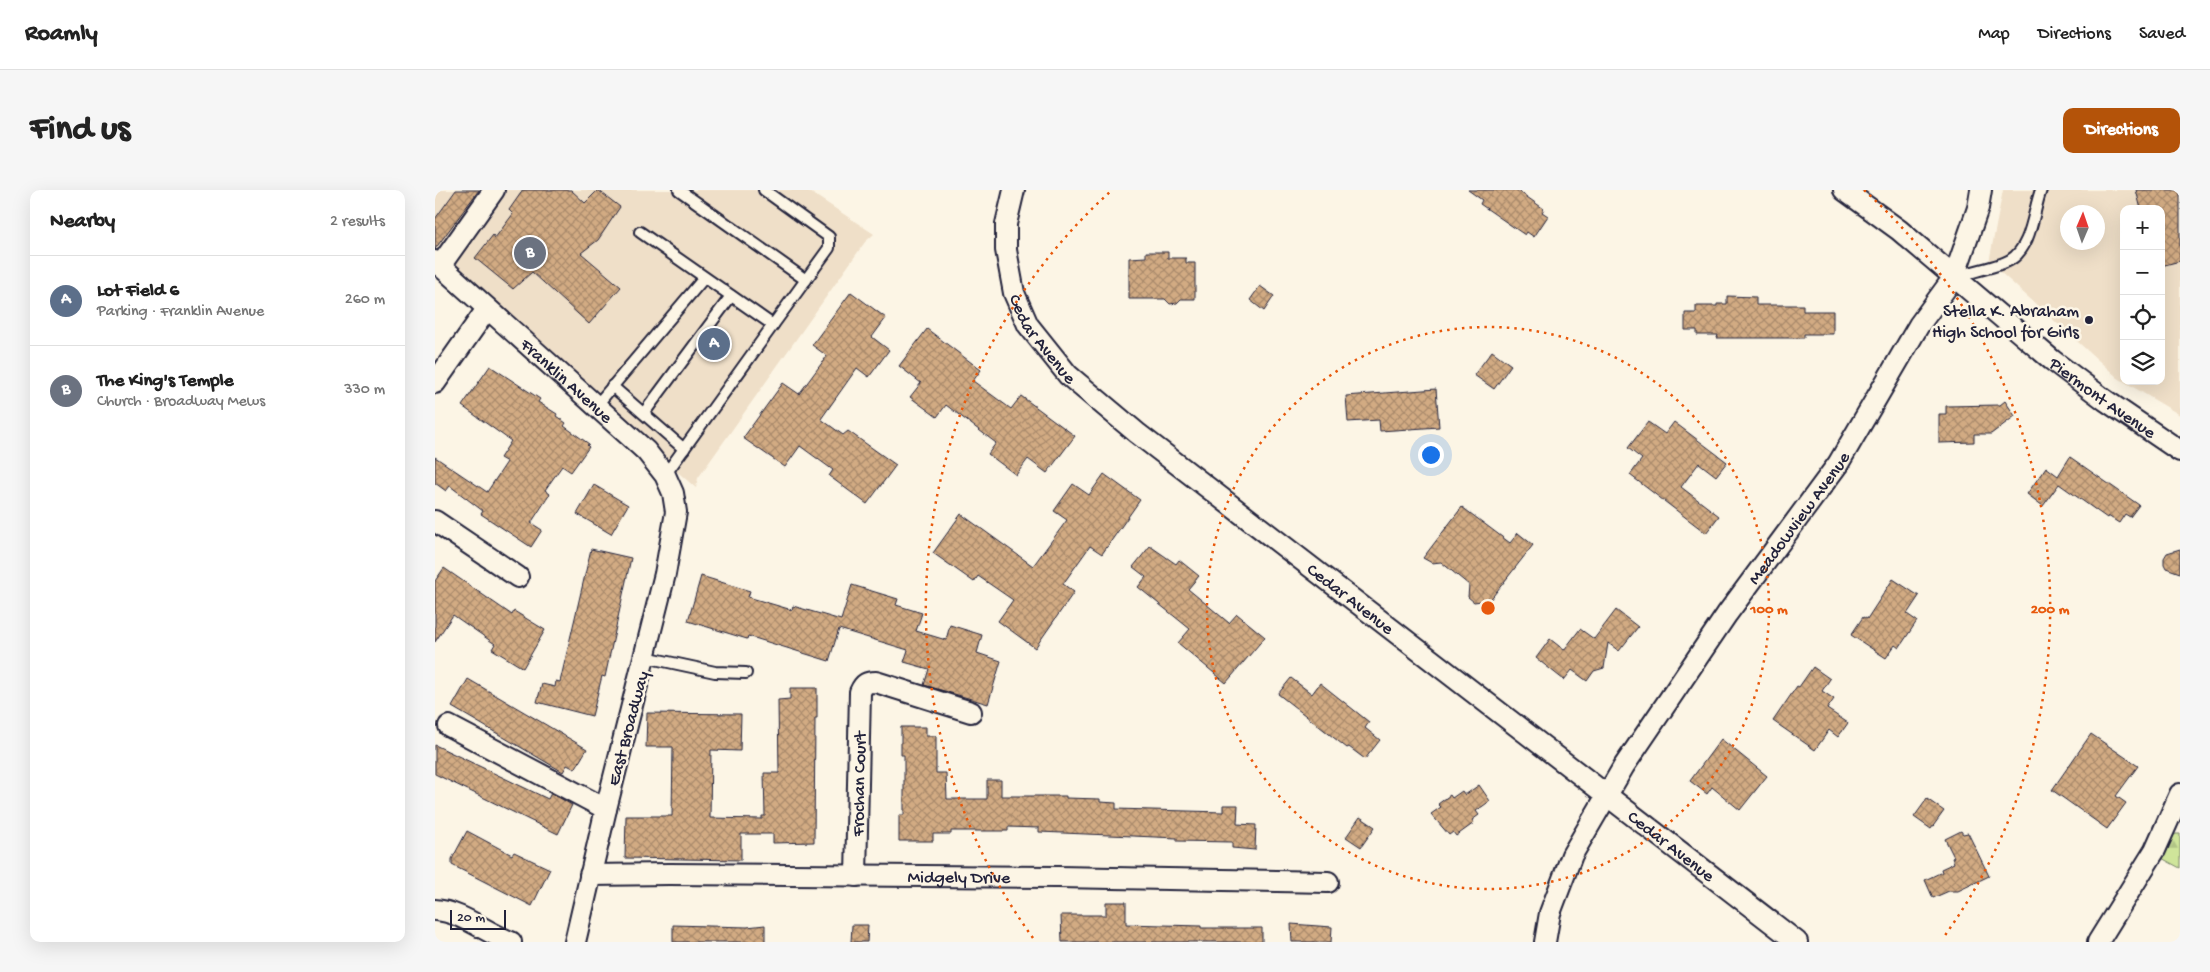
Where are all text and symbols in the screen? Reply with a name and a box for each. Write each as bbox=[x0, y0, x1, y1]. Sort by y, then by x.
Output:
text: Roamly bbox=[25, 20, 98, 49]
text: Map bbox=[1978, 24, 2010, 45]
text: Directions bbox=[2038, 24, 2111, 45]
text: Saved bbox=[2139, 24, 2185, 45]
button: Directions bbox=[2063, 108, 2180, 153]
text: Find us bbox=[30, 110, 130, 151]
north arrow bbox=[2060, 205, 2105, 250]
map controls bbox=[2120, 205, 2165, 385]
button: + bbox=[2120, 205, 2165, 250]
text: Nearby bbox=[50, 210, 115, 235]
text: 2 results bbox=[330, 213, 385, 232]
pin: B bbox=[514, 234, 546, 272]
button: − bbox=[2120, 250, 2165, 295]
text: Lot Field 6 bbox=[97, 280, 179, 303]
text: A bbox=[61, 291, 71, 310]
text: 260 m bbox=[345, 291, 385, 310]
street label: Cedar Avenue bbox=[1003, 292, 1079, 390]
button: locate bbox=[2120, 295, 2165, 340]
place label: Stella K. Abraham High School for Girls bbox=[1932, 302, 2080, 344]
text: Parking · Franklin Avenue bbox=[97, 303, 264, 322]
marker: Stella K. Abraham High School for Girls bbox=[2083, 314, 2095, 326]
pin: A bbox=[698, 325, 730, 363]
street label: Franklin Avenue bbox=[514, 334, 617, 429]
button: layers bbox=[2120, 340, 2165, 385]
street label: Piermont Avenue bbox=[2044, 353, 2160, 445]
text: The King's Temple bbox=[97, 370, 234, 393]
text: B bbox=[62, 381, 70, 400]
text: 330 m bbox=[344, 381, 385, 400]
text: Church · Broadway Mews bbox=[97, 393, 265, 412]
your location bbox=[1418, 442, 1444, 468]
street label: Meadowview Avenue bbox=[1745, 448, 1856, 589]
street label: Cedar Avenue bbox=[1302, 560, 1398, 641]
centre of rings bbox=[1479, 599, 1497, 617]
text: 100 m bbox=[1749, 601, 1788, 619]
text: 200 m bbox=[2031, 601, 2070, 619]
street label: East Broadway bbox=[604, 669, 655, 788]
street label: Frochan Court bbox=[849, 730, 872, 838]
street label: Cedar Avenue bbox=[1622, 807, 1718, 888]
street label: Midgely Drive bbox=[907, 868, 1011, 890]
scale bar bbox=[450, 907, 506, 930]
text: 20 m bbox=[457, 910, 485, 927]

